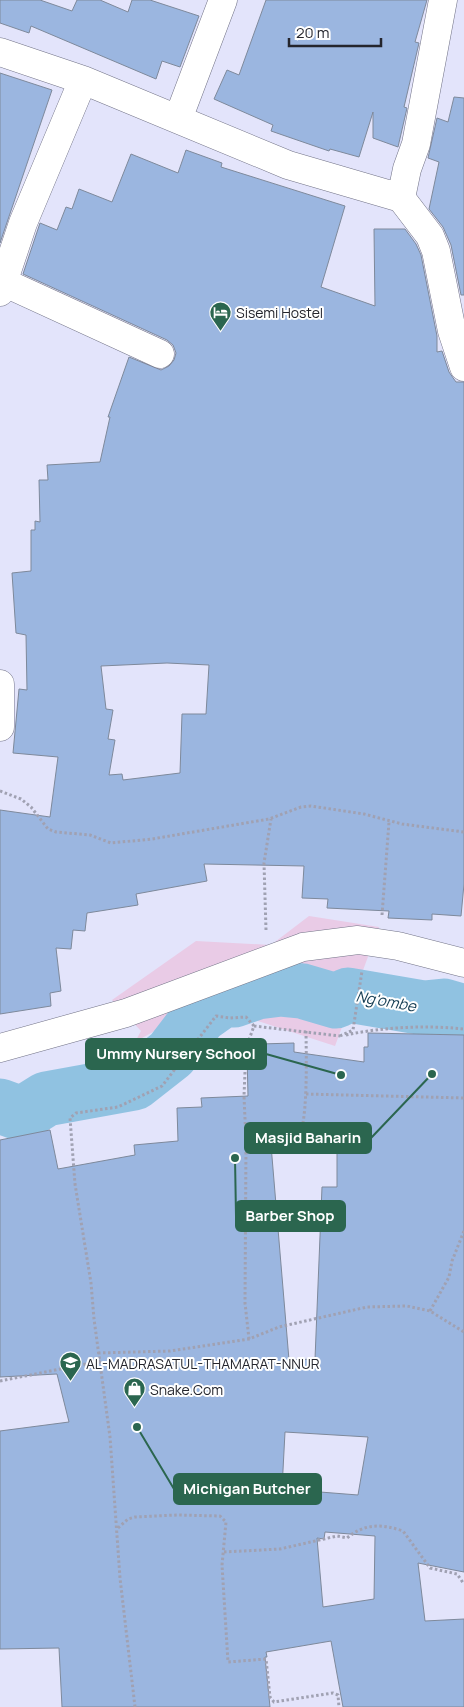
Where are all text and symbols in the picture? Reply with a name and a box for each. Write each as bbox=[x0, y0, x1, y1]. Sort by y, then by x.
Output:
scale bar bbox=[289, 15, 382, 47]
text: 20 m bbox=[296, 22, 329, 43]
hotel icon: Sisemi Hostel bbox=[208, 300, 232, 331]
place label: Sisemi Hostel bbox=[236, 303, 323, 322]
water label: Ng'ombe bbox=[354, 985, 419, 1017]
callout: Ummy Nursery School bbox=[86, 1039, 266, 1069]
text: Ummy Nursery School bbox=[96, 1043, 256, 1064]
callout: Masjid Baharin bbox=[245, 1123, 371, 1153]
text: Masjid Baharin bbox=[255, 1127, 361, 1148]
callout: Barber Shop bbox=[236, 1201, 345, 1231]
text: Barber Shop bbox=[245, 1205, 335, 1226]
school or university icon: AL-MADRASATUL-THAMARAT-NNUR bbox=[58, 1351, 82, 1382]
place label: AL-MADRASATUL-THAMARAT-NNUR bbox=[86, 1354, 320, 1373]
shop icon: Snake.Com bbox=[122, 1377, 146, 1408]
place label: Snake.Com bbox=[150, 1380, 223, 1399]
callout: Michigan Butcher bbox=[174, 1474, 321, 1504]
text: Michigan Butcher bbox=[183, 1478, 311, 1499]

